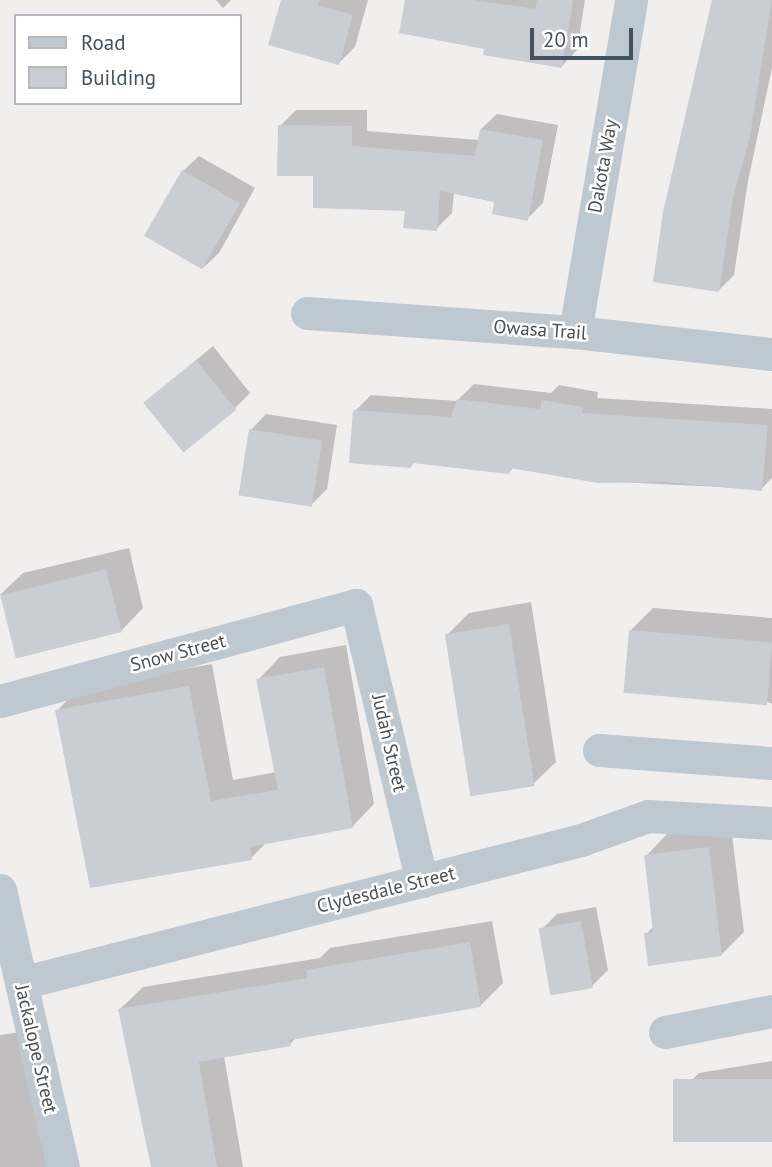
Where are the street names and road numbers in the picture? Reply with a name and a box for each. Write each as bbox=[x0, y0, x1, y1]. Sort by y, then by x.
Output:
street label: Dakota Way bbox=[584, 117, 622, 215]
street label: Owasa Trail bbox=[492, 315, 588, 345]
street label: Snow Street bbox=[128, 629, 228, 677]
street label: Judah Street bbox=[367, 692, 411, 794]
street label: Clydesdale Street bbox=[315, 862, 457, 918]
street label: Jackalope Street bbox=[10, 982, 62, 1116]

